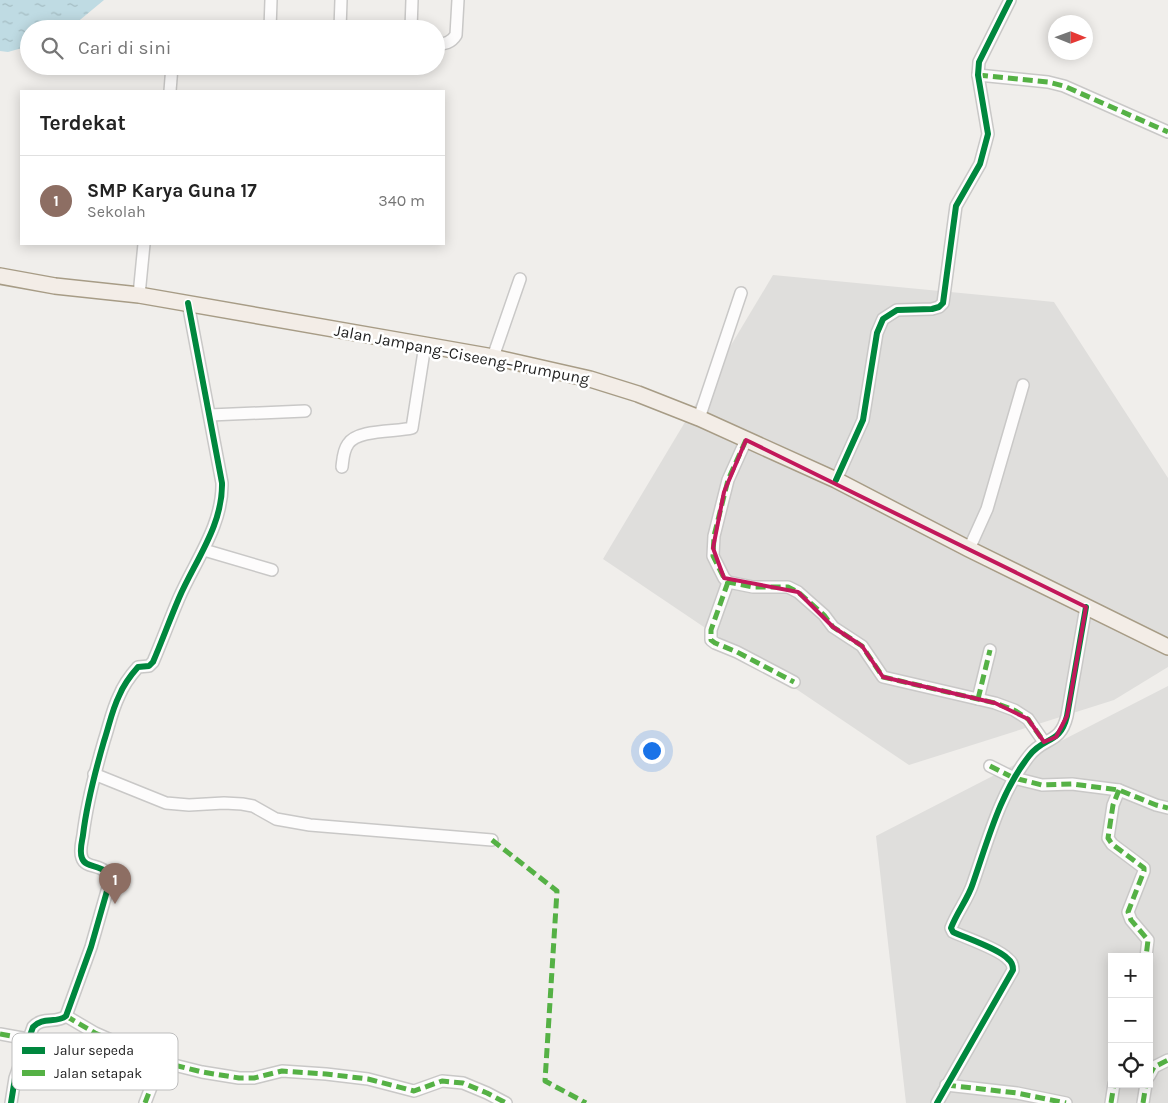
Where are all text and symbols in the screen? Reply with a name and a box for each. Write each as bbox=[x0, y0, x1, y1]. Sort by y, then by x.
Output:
north arrow bbox=[1048, 15, 1093, 60]
search box bbox=[20, 20, 445, 75]
icon: search bbox=[38, 34, 66, 62]
text: Cari di sini bbox=[78, 37, 171, 59]
text: Terdekat bbox=[40, 111, 126, 135]
text: SMP Karya Guna 17 bbox=[87, 180, 257, 202]
text: 1 bbox=[53, 191, 59, 210]
text: 340 m bbox=[378, 191, 425, 210]
text: Sekolah bbox=[87, 202, 146, 221]
street label: Jalan Jampang–Ciseeng–Prumpung bbox=[333, 320, 591, 389]
your location bbox=[639, 738, 665, 764]
pin: 1 bbox=[99, 863, 131, 904]
map controls bbox=[1108, 953, 1153, 1088]
button: + bbox=[1108, 953, 1153, 998]
button: − bbox=[1108, 998, 1153, 1043]
legend bbox=[12, 1033, 178, 1090]
text: Jalur sepeda bbox=[54, 1042, 134, 1059]
button: locate bbox=[1108, 1043, 1153, 1088]
text: Jalan setapak bbox=[54, 1065, 142, 1082]

